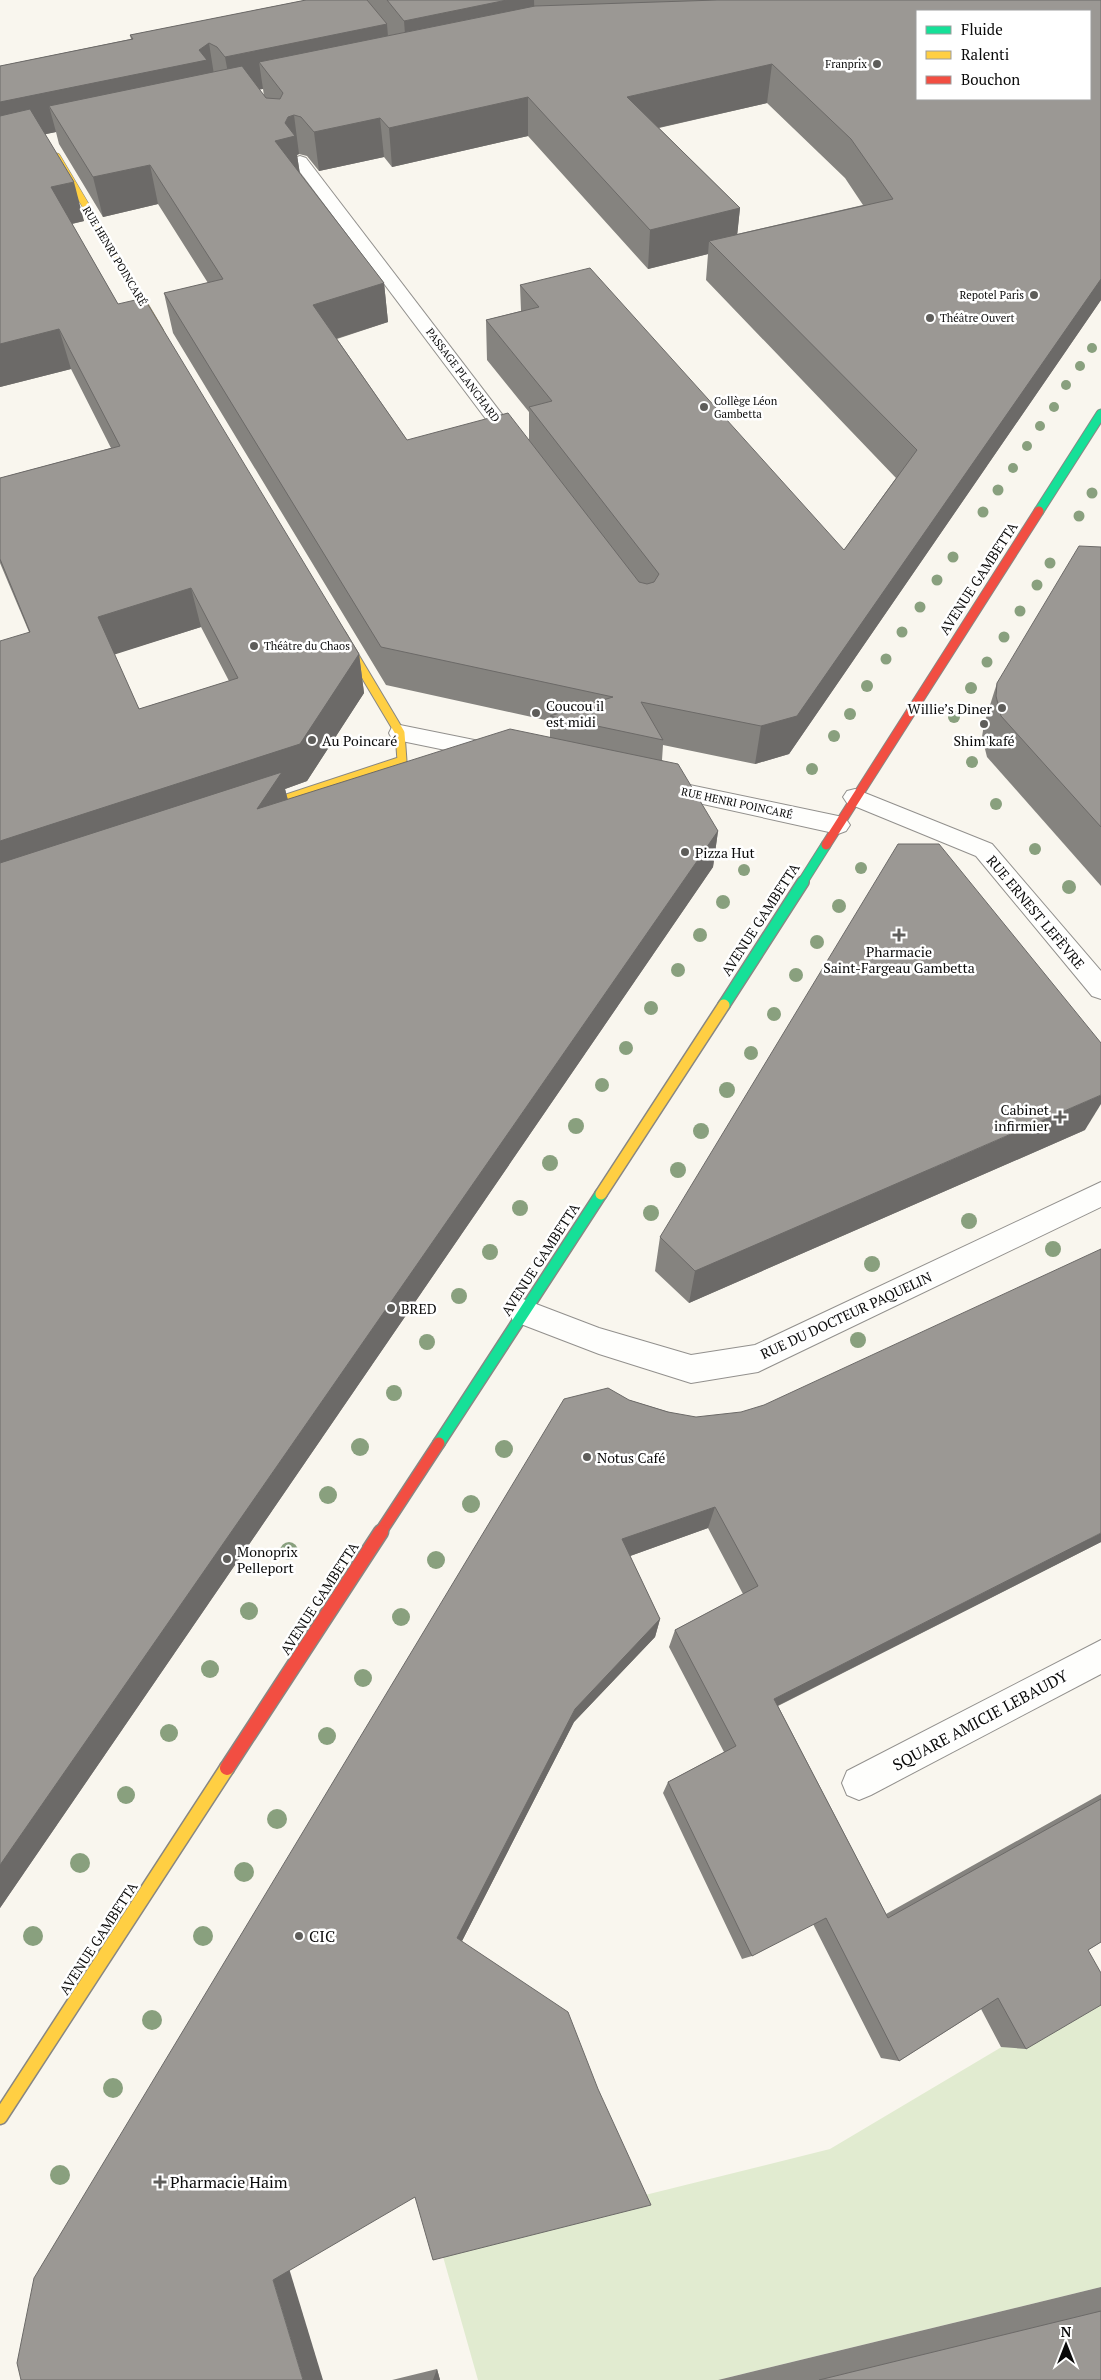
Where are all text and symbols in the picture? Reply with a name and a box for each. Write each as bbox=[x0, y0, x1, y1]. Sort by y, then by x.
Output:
legend bbox=[916, 10, 1091, 100]
text: Fluide bbox=[961, 19, 1003, 39]
text: Ralenti bbox=[961, 44, 1009, 64]
place label: Franprix bbox=[825, 57, 867, 71]
marker: Franprix bbox=[871, 58, 883, 70]
text: Bouchon bbox=[961, 69, 1020, 89]
street label: RUE HENRI POINCARÉ bbox=[80, 204, 150, 308]
place label: Repotel Paris bbox=[959, 288, 1024, 302]
marker: Repotel Paris bbox=[1028, 289, 1040, 301]
place label: Théâtre Ouvert bbox=[940, 311, 1015, 325]
marker: Théâtre Ouvert bbox=[924, 312, 936, 324]
street label: PASSAGE PLANCHARD bbox=[423, 325, 503, 425]
place label: Collège Léon Gambetta bbox=[714, 394, 778, 421]
marker: Collège Léon Gambetta bbox=[698, 401, 710, 413]
street label: AVENUE GAMBETTA bbox=[934, 518, 1022, 638]
place label: Théâtre du Chaos bbox=[264, 639, 350, 653]
marker: Théâtre du Chaos bbox=[248, 640, 260, 652]
place label: Coucou il est midi bbox=[546, 696, 604, 731]
place label: Willie’s Diner bbox=[908, 699, 993, 718]
marker: Willie’s Diner bbox=[996, 702, 1008, 714]
marker: Coucou il est midi bbox=[530, 707, 542, 719]
marker: Shim'kafé bbox=[978, 718, 990, 730]
place label: Au Poincaré bbox=[322, 731, 397, 750]
place label: Shim'kafé bbox=[954, 731, 1015, 750]
marker: Au Poincaré bbox=[306, 734, 318, 746]
street label: RUE HENRI POINCARÉ bbox=[680, 784, 794, 822]
place label: Pizza Hut bbox=[695, 843, 756, 862]
marker: Pizza Hut bbox=[679, 846, 691, 858]
street label: RUE ERNEST LEFÈVRE bbox=[983, 851, 1089, 973]
street label: AVENUE GAMBETTA bbox=[716, 859, 804, 979]
marker: Pharmacie Saint-Fargeau Gambetta bbox=[893, 929, 905, 941]
place label: Pharmacie Saint-Fargeau Gambetta bbox=[823, 942, 975, 977]
place label: Cabinet infirmier bbox=[994, 1100, 1050, 1135]
marker: Cabinet infirmier bbox=[1053, 1110, 1067, 1124]
street label: AVENUE GAMBETTA bbox=[496, 1199, 584, 1319]
street label: RUE DU DOCTEUR PAQUELIN bbox=[757, 1267, 935, 1363]
place label: BRED bbox=[401, 1299, 437, 1318]
marker: BRED bbox=[385, 1302, 397, 1314]
place label: Notus Café bbox=[597, 1448, 665, 1467]
marker: Notus Café bbox=[581, 1451, 593, 1463]
street label: AVENUE GAMBETTA bbox=[275, 1538, 363, 1658]
place label: Monoprix Pelleport bbox=[237, 1542, 298, 1577]
marker: Monoprix Pelleport bbox=[221, 1553, 233, 1565]
street label: SQUARE AMICIE LEBAUDY bbox=[889, 1664, 1072, 1776]
street label: AVENUE GAMBETTA bbox=[54, 1878, 142, 1998]
place label: CIC bbox=[309, 1925, 335, 1947]
marker: CIC bbox=[293, 1930, 305, 1942]
place label: Pharmacie Haim bbox=[170, 2171, 288, 2193]
marker: Pharmacie Haim bbox=[154, 2176, 166, 2188]
north arrow bbox=[1041, 2320, 1091, 2370]
text: N bbox=[1061, 2322, 1072, 2341]

